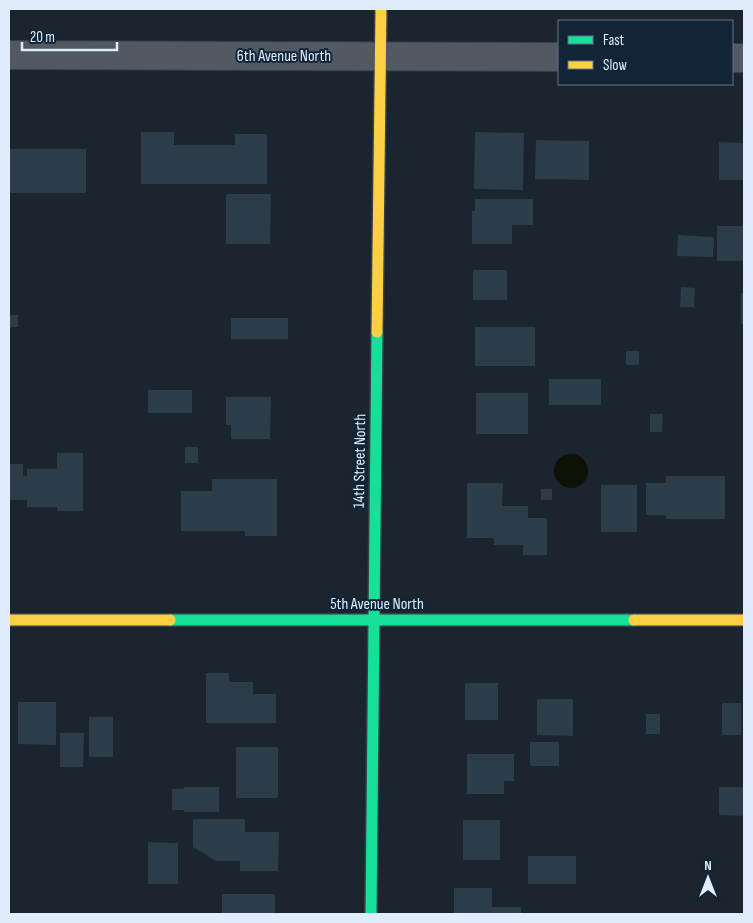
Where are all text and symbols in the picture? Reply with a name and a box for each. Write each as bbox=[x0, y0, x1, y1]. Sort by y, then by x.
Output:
scale bar bbox=[22, 20, 118, 52]
legend bbox=[558, 20, 733, 85]
text: 20 m bbox=[30, 28, 55, 47]
text: Fast bbox=[603, 31, 625, 50]
street label: 6th Avenue North bbox=[237, 47, 331, 66]
text: Slow bbox=[603, 56, 627, 75]
street label: 14th Street North bbox=[350, 414, 370, 508]
street label: 5th Avenue North bbox=[330, 595, 424, 614]
north arrow bbox=[683, 853, 733, 903]
text: N bbox=[704, 857, 712, 874]

